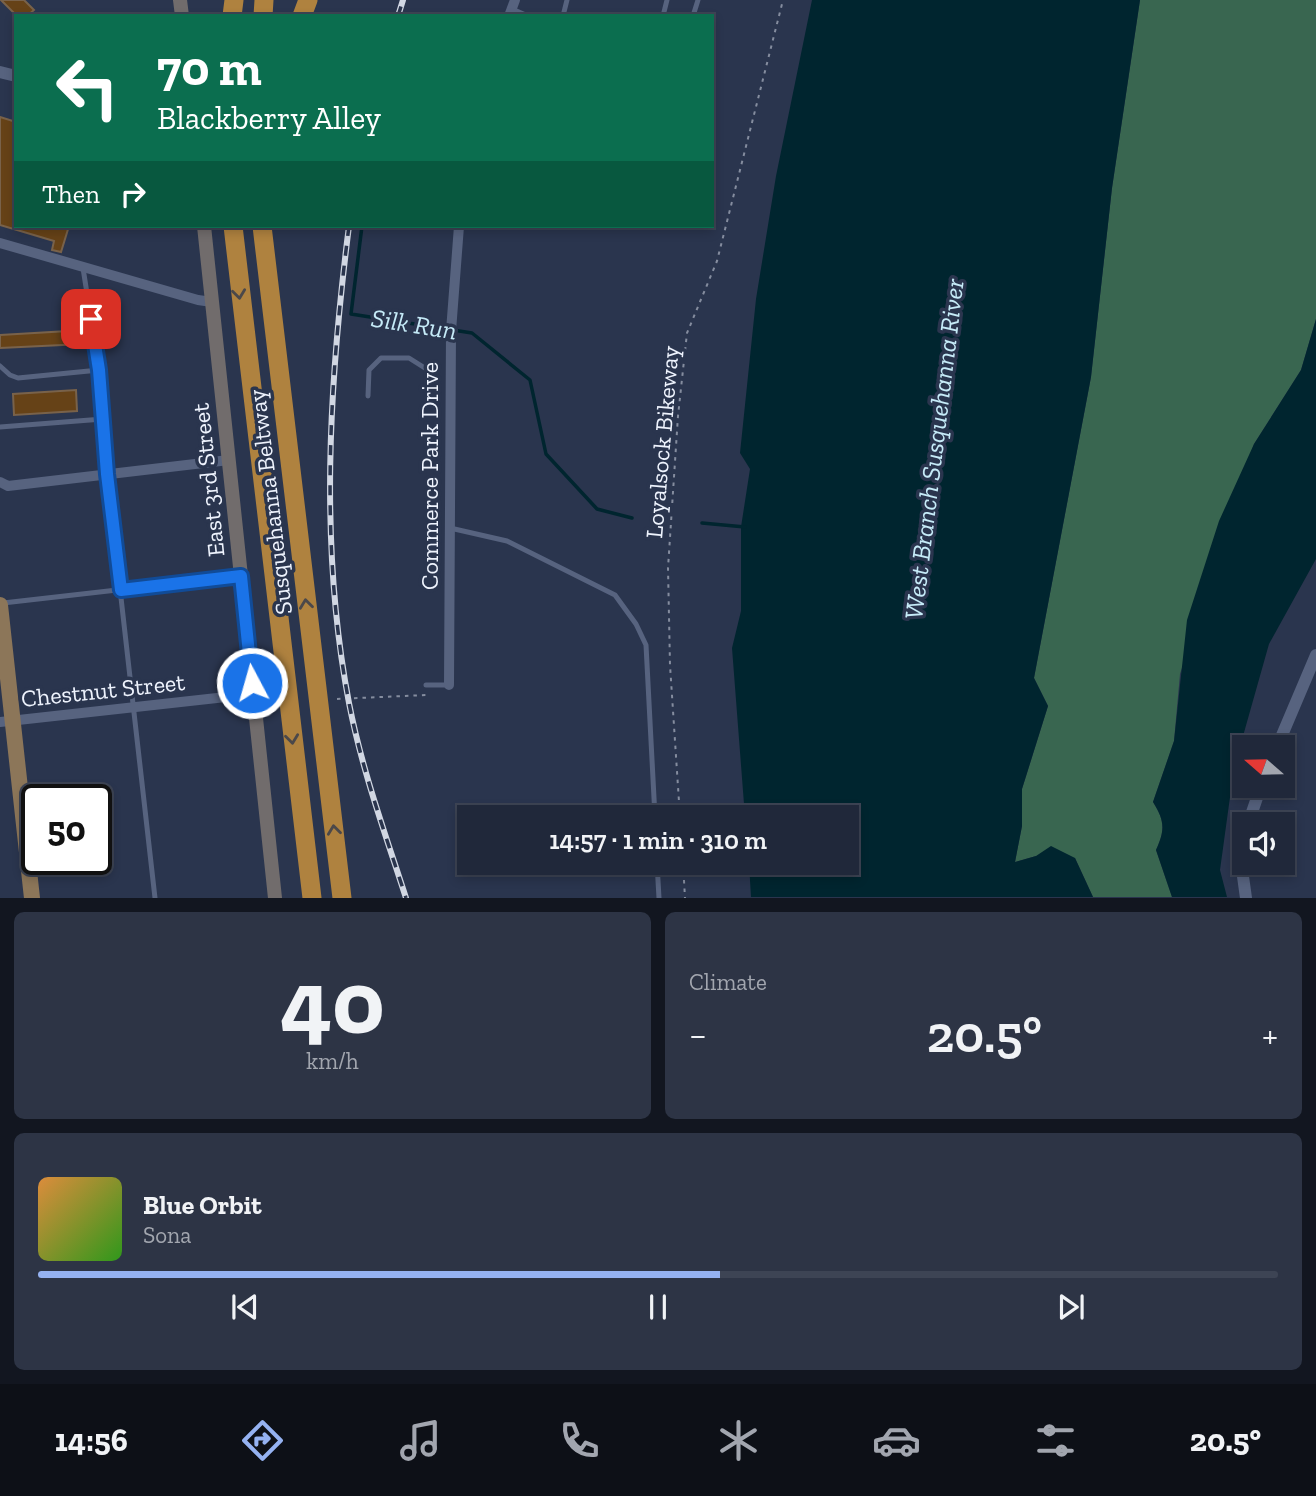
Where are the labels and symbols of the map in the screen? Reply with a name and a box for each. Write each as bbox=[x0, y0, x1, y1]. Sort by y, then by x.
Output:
water label: West Branch Susquehanna River bbox=[897, 277, 971, 621]
one-way arrow bbox=[232, 288, 247, 300]
pin bbox=[61, 289, 121, 349]
water label: Silk Run bbox=[369, 301, 459, 347]
street label: Loyalsock Bikeway bbox=[639, 344, 685, 539]
street label: Commerce Park Drive bbox=[415, 362, 444, 590]
street label: Susquehanna Beltway bbox=[242, 387, 298, 616]
street label: East 3rd Street bbox=[186, 402, 230, 558]
one-way arrow bbox=[299, 598, 314, 610]
position arrow bbox=[215, 646, 289, 720]
street label: Chestnut Street bbox=[20, 667, 186, 713]
one-way arrow bbox=[285, 733, 300, 744]
north arrow bbox=[1232, 735, 1295, 798]
speed limit sign: 50 bbox=[21, 784, 112, 875]
one-way arrow bbox=[326, 824, 341, 836]

